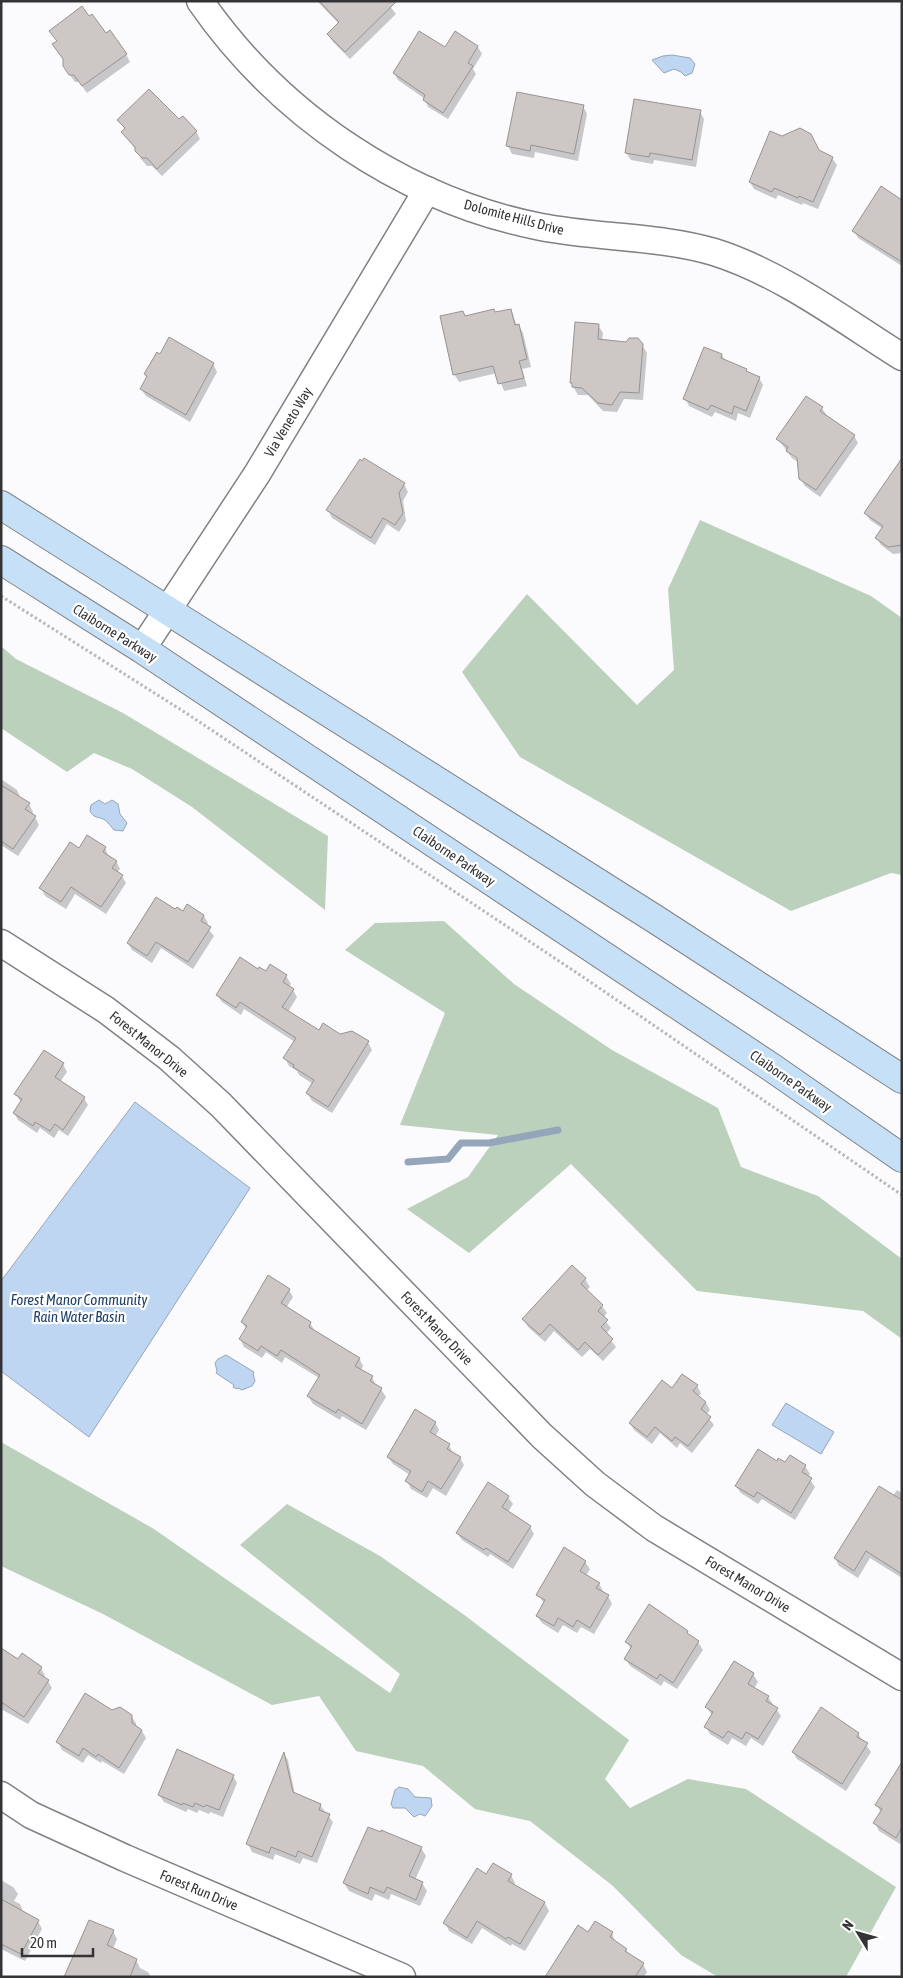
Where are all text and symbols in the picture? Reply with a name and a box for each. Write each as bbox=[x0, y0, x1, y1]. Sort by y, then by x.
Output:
street label: Dolomite Hills Drive bbox=[462, 196, 566, 238]
street label: Via Veneto Way bbox=[261, 384, 315, 460]
street label: Claiborne Parkway bbox=[70, 601, 160, 665]
street label: Claiborne Parkway bbox=[410, 823, 498, 890]
street label: Forest Manor Drive bbox=[107, 1008, 191, 1080]
street label: Claiborne Parkway bbox=[747, 1047, 835, 1115]
street label: Forest Manor Drive bbox=[398, 1288, 476, 1368]
water label: Forest Manor Community Rain Water Basin bbox=[11, 1291, 148, 1325]
street label: Forest Manor Drive bbox=[703, 1552, 793, 1616]
street label: Forest Run Drive bbox=[158, 1866, 240, 1914]
north arrow bbox=[833, 1908, 883, 1958]
text: N bbox=[839, 1917, 856, 1933]
scale bar bbox=[22, 1926, 94, 1958]
text: 20 m bbox=[30, 1934, 57, 1951]

